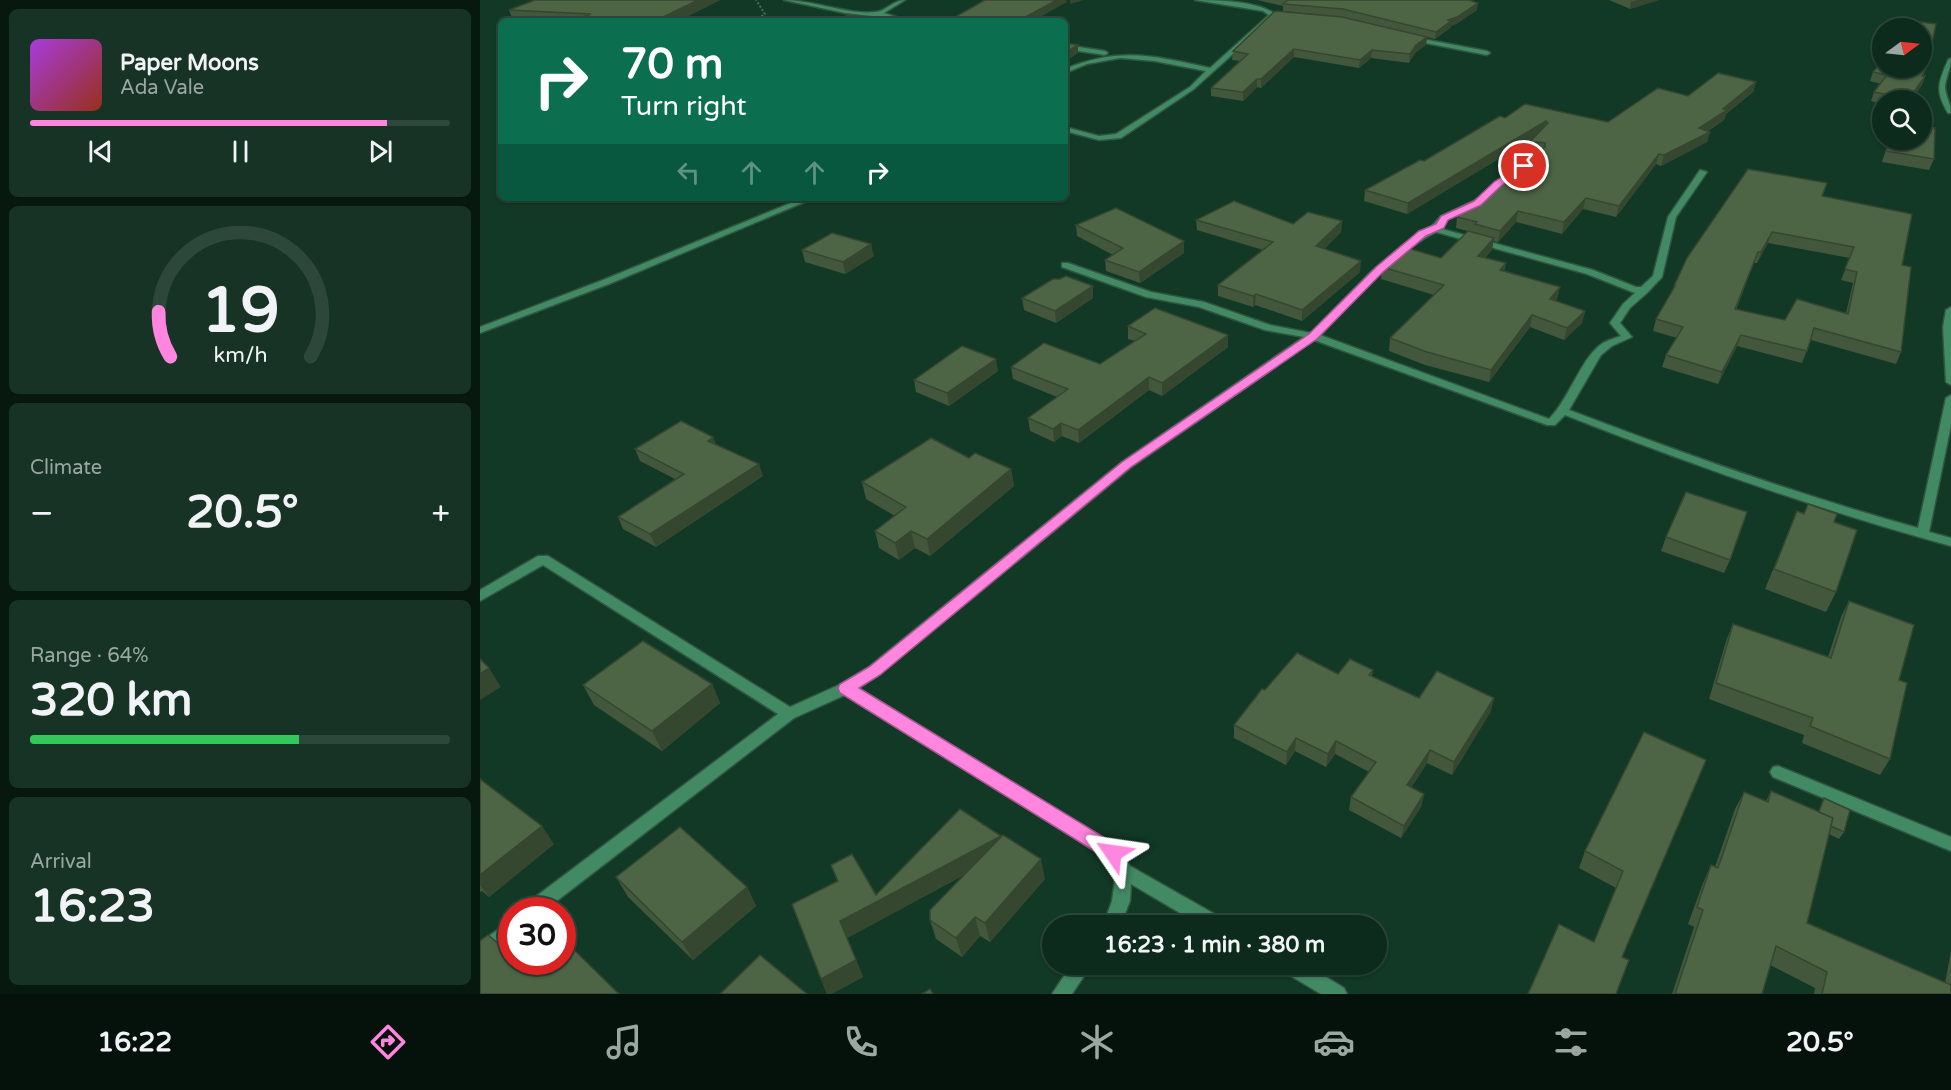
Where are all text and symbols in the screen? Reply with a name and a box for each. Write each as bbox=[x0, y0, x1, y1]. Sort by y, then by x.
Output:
north arrow bbox=[1872, 18, 1932, 78]
map controls bbox=[1872, 18, 1932, 150]
text: 70 m bbox=[621, 39, 723, 90]
icon: right bbox=[522, 42, 600, 120]
text: Paper Moons bbox=[120, 50, 259, 76]
text: Ada Vale bbox=[120, 76, 204, 100]
text: Turn right bbox=[621, 90, 747, 123]
button: search bbox=[1872, 90, 1932, 150]
icon: previous bbox=[84, 135, 117, 168]
icon: pause bbox=[224, 135, 257, 168]
icon: next bbox=[364, 135, 397, 168]
pin bbox=[1498, 140, 1549, 191]
icon: arrive bbox=[1507, 149, 1540, 182]
icon: left bbox=[672, 156, 705, 189]
icon: ahead bbox=[735, 156, 768, 189]
icon: ahead bbox=[798, 156, 831, 189]
icon: right bbox=[861, 156, 894, 189]
text: 19 bbox=[201, 274, 279, 349]
text: km/h bbox=[213, 342, 267, 368]
text: Climate bbox=[30, 456, 102, 480]
text: 20.5° bbox=[186, 486, 299, 540]
text: − bbox=[30, 494, 54, 533]
text: + bbox=[431, 494, 450, 533]
text: Range · 64% bbox=[30, 644, 149, 668]
text: 320 km bbox=[30, 674, 192, 728]
position arrow bbox=[1081, 821, 1145, 885]
text: Arrival bbox=[30, 850, 92, 874]
text: 16:23 bbox=[30, 880, 155, 934]
speed limit sign: 30 bbox=[498, 897, 576, 975]
text: 16:23 · 1 min · 380 m bbox=[1104, 932, 1325, 958]
icon: directions bbox=[367, 1021, 409, 1063]
icon: music bbox=[603, 1021, 645, 1063]
icon: phone bbox=[840, 1021, 882, 1063]
icon: climate bbox=[1076, 1021, 1118, 1063]
icon: car bbox=[1313, 1021, 1355, 1063]
icon: filters bbox=[1550, 1021, 1592, 1063]
text: 16:22 bbox=[97, 1026, 172, 1059]
text: 20.5° bbox=[1786, 1026, 1854, 1059]

